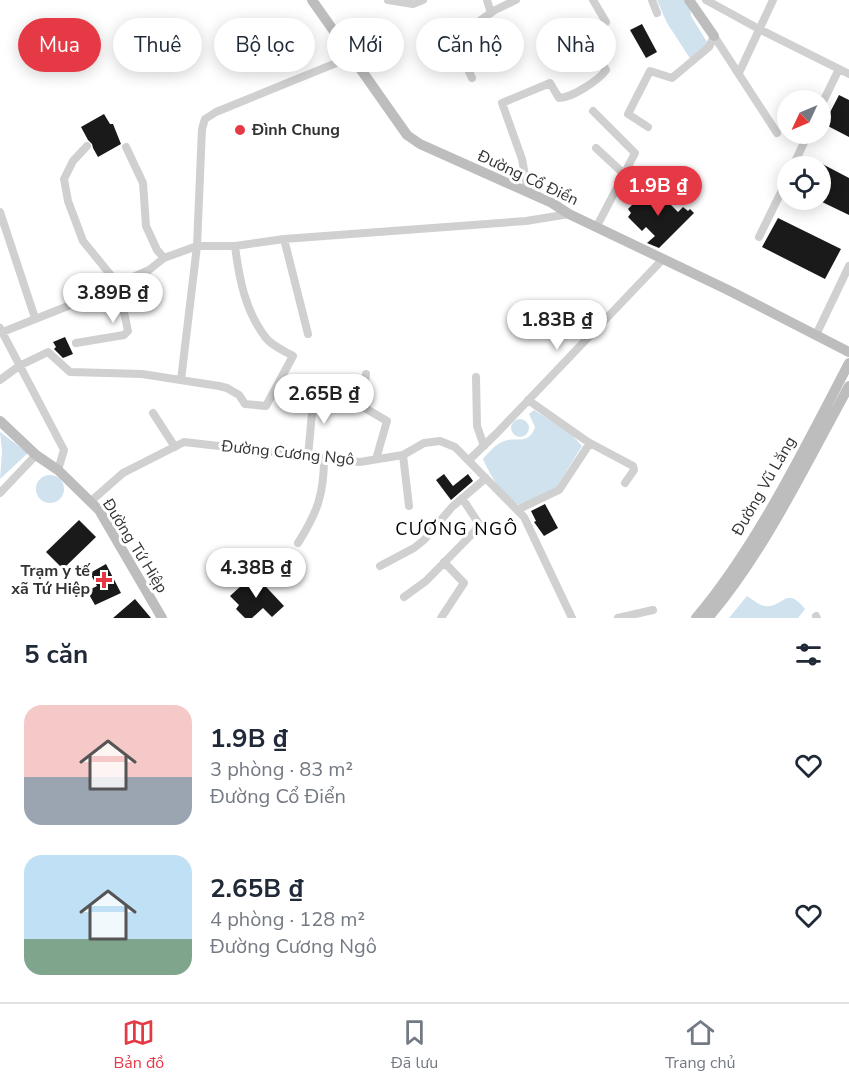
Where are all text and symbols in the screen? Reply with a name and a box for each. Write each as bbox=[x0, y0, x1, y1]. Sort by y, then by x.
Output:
chip: Mua bbox=[18, 18, 101, 72]
chip: Thuê bbox=[113, 18, 202, 72]
chip: Bộ lọc bbox=[214, 18, 315, 72]
chip: Mới bbox=[327, 18, 404, 72]
chip: Căn hộ bbox=[416, 18, 524, 72]
chip: Nhà bbox=[536, 18, 616, 72]
north arrow bbox=[777, 90, 831, 144]
map controls bbox=[777, 90, 831, 210]
place label: Đình Chung bbox=[251, 119, 340, 141]
marker: Đình Chung bbox=[233, 123, 247, 137]
street label: Đường Cổ Điển bbox=[473, 145, 582, 211]
button: locate bbox=[777, 156, 831, 210]
pin: 1.9B ₫ bbox=[609, 166, 707, 217]
text: 1.9B ₫ bbox=[628, 172, 688, 199]
pin: 3.89B ₫ bbox=[58, 273, 168, 324]
text: 3.89B ₫ bbox=[77, 279, 149, 306]
pin: 1.83B ₫ bbox=[502, 300, 612, 351]
text: 1.83B ₫ bbox=[521, 306, 593, 333]
pin: 2.65B ₫ bbox=[269, 374, 379, 425]
text: 2.65B ₫ bbox=[288, 380, 360, 407]
street label: Đường Vũ Lăng bbox=[726, 432, 801, 541]
street label: Đường Cương Ngô bbox=[219, 435, 356, 471]
street label: Đường Tứ Hiệp bbox=[97, 494, 173, 597]
district label: CƯƠNG NGÔ bbox=[395, 517, 519, 541]
pin: 4.38B ₫ bbox=[201, 548, 311, 599]
text: 4.38B ₫ bbox=[220, 554, 292, 581]
place label: Trạm y tế xã Tứ Hiệp bbox=[10, 560, 91, 600]
marker: Trạm y tế xã Tứ Hiệp bbox=[95, 571, 113, 589]
text: 5 căn bbox=[24, 637, 88, 672]
icon: filters bbox=[792, 638, 825, 671]
text: 1.9B ₫ bbox=[210, 721, 288, 756]
icon: home bbox=[72, 729, 144, 801]
icon: heart bbox=[792, 749, 825, 782]
text: 3 phòng · 83 m² bbox=[210, 756, 353, 783]
text: Đường Cổ Điển bbox=[210, 783, 346, 810]
text: 2.65B ₫ bbox=[210, 871, 304, 906]
icon: home bbox=[72, 879, 144, 951]
icon: heart bbox=[792, 899, 825, 932]
text: 4 phòng · 128 m² bbox=[210, 906, 365, 933]
text: Đường Cương Ngô bbox=[210, 933, 377, 960]
tab: Bản đồ bbox=[113, 1016, 164, 1074]
tab: Đã lưu bbox=[391, 1016, 438, 1074]
tab: Trang chủ bbox=[665, 1016, 736, 1074]

